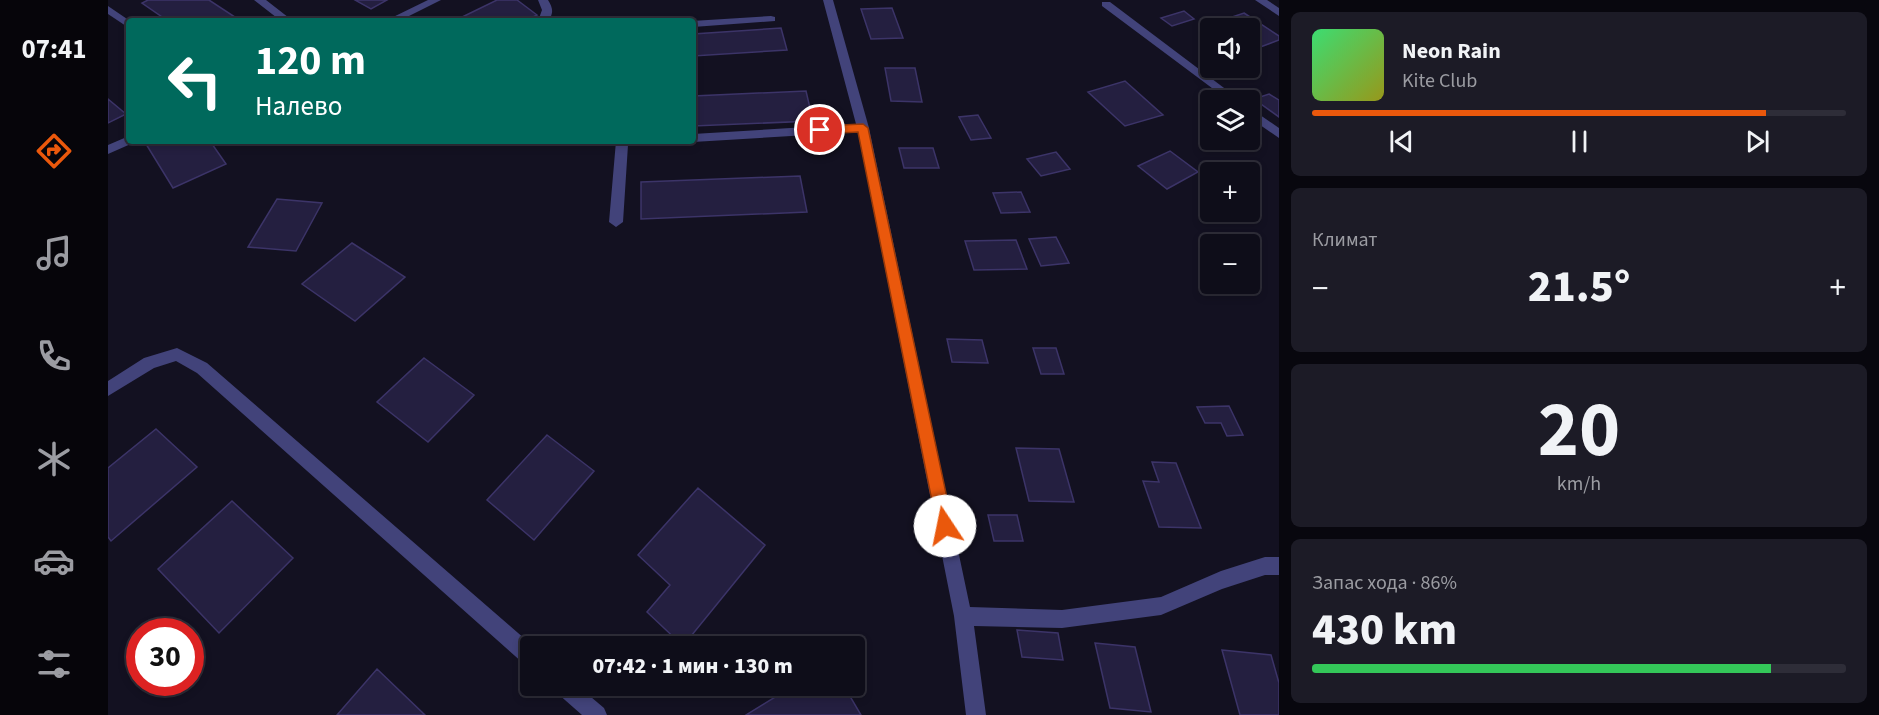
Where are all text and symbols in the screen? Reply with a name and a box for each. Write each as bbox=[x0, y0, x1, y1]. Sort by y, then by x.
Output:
map controls bbox=[1200, 18, 1260, 294]
button: sound bbox=[1200, 18, 1260, 78]
text: 07:41 bbox=[21, 30, 87, 69]
text: 120 m bbox=[255, 31, 366, 91]
text: Neon Rain bbox=[1402, 35, 1501, 67]
icon: left bbox=[156, 42, 234, 120]
text: Kite Club bbox=[1402, 67, 1477, 95]
text: Налево bbox=[255, 87, 342, 126]
button: layers bbox=[1200, 90, 1260, 150]
pin bbox=[794, 104, 845, 155]
icon: arrive bbox=[803, 113, 836, 146]
icon: previous bbox=[1385, 125, 1418, 158]
icon: pause bbox=[1563, 125, 1596, 158]
icon: next bbox=[1741, 125, 1774, 158]
icon: directions bbox=[33, 130, 75, 172]
button: + bbox=[1200, 162, 1260, 222]
text: Климат bbox=[1312, 226, 1378, 254]
icon: music bbox=[33, 232, 75, 274]
button: − bbox=[1200, 234, 1260, 294]
text: 21.5° bbox=[1528, 255, 1630, 319]
text: − bbox=[1312, 265, 1328, 312]
text: + bbox=[1830, 265, 1846, 312]
icon: phone bbox=[33, 335, 75, 377]
text: 20 bbox=[1538, 375, 1620, 486]
icon: climate bbox=[33, 438, 75, 480]
text: km/h bbox=[1557, 470, 1601, 498]
position arrow bbox=[913, 494, 977, 558]
icon: car bbox=[33, 540, 75, 582]
text: Запас хода · 86% bbox=[1312, 569, 1457, 597]
text: 430 km bbox=[1312, 598, 1457, 662]
speed limit sign: 30 bbox=[126, 618, 204, 696]
icon: filters bbox=[33, 643, 75, 685]
text: 07:42 · 1 мин · 130 m bbox=[592, 650, 793, 682]

